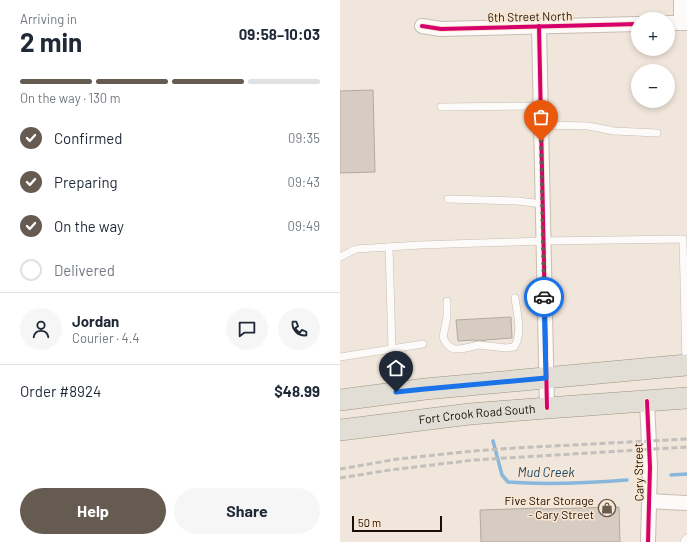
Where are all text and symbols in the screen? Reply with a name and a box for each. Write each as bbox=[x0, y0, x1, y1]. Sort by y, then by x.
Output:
street label: 6th Street North bbox=[488, 8, 572, 24]
text: Arriving in bbox=[20, 11, 77, 27]
map controls bbox=[631, 12, 675, 108]
button: + bbox=[631, 12, 675, 56]
text: 09:58–10:03 bbox=[239, 25, 320, 43]
text: 2 min bbox=[20, 26, 82, 57]
button: − bbox=[631, 64, 675, 108]
text: On the way · 130 m bbox=[20, 90, 121, 106]
pin bbox=[524, 100, 558, 141]
icon: bag bbox=[530, 106, 552, 128]
icon: check bbox=[20, 127, 42, 149]
text: Confirmed bbox=[54, 129, 122, 147]
text: 09:35 bbox=[288, 130, 320, 146]
icon: check bbox=[20, 171, 42, 193]
text: Preparing bbox=[54, 173, 118, 191]
text: 09:43 bbox=[288, 174, 320, 190]
icon: check bbox=[20, 215, 42, 237]
text: On the way bbox=[54, 217, 124, 235]
text: 09:49 bbox=[288, 218, 320, 234]
text: Delivered bbox=[54, 261, 115, 279]
courier bbox=[524, 277, 564, 317]
icon: car bbox=[533, 286, 555, 308]
button: person bbox=[20, 308, 62, 350]
button: chat bbox=[226, 308, 268, 350]
button: phone bbox=[278, 308, 320, 350]
text: Jordan bbox=[72, 312, 119, 330]
text: Courier · 4.4 bbox=[72, 330, 140, 346]
pin bbox=[379, 351, 413, 392]
icon: home bbox=[385, 357, 407, 379]
text: Order #8924 bbox=[20, 382, 101, 400]
text: $48.99 bbox=[274, 382, 320, 400]
street label: Fort Crook Road South bbox=[418, 401, 536, 426]
street label: Cary Street bbox=[630, 443, 646, 502]
water label: Mud Creek bbox=[517, 464, 575, 480]
button: Help bbox=[20, 488, 166, 534]
button: Share bbox=[174, 488, 320, 534]
place label: Five Star Storage - Cary Street bbox=[505, 493, 594, 521]
shop icon: Five Star Storage - Cary Street bbox=[597, 498, 617, 518]
scale bar bbox=[352, 514, 442, 533]
text: 50 m bbox=[358, 516, 381, 529]

